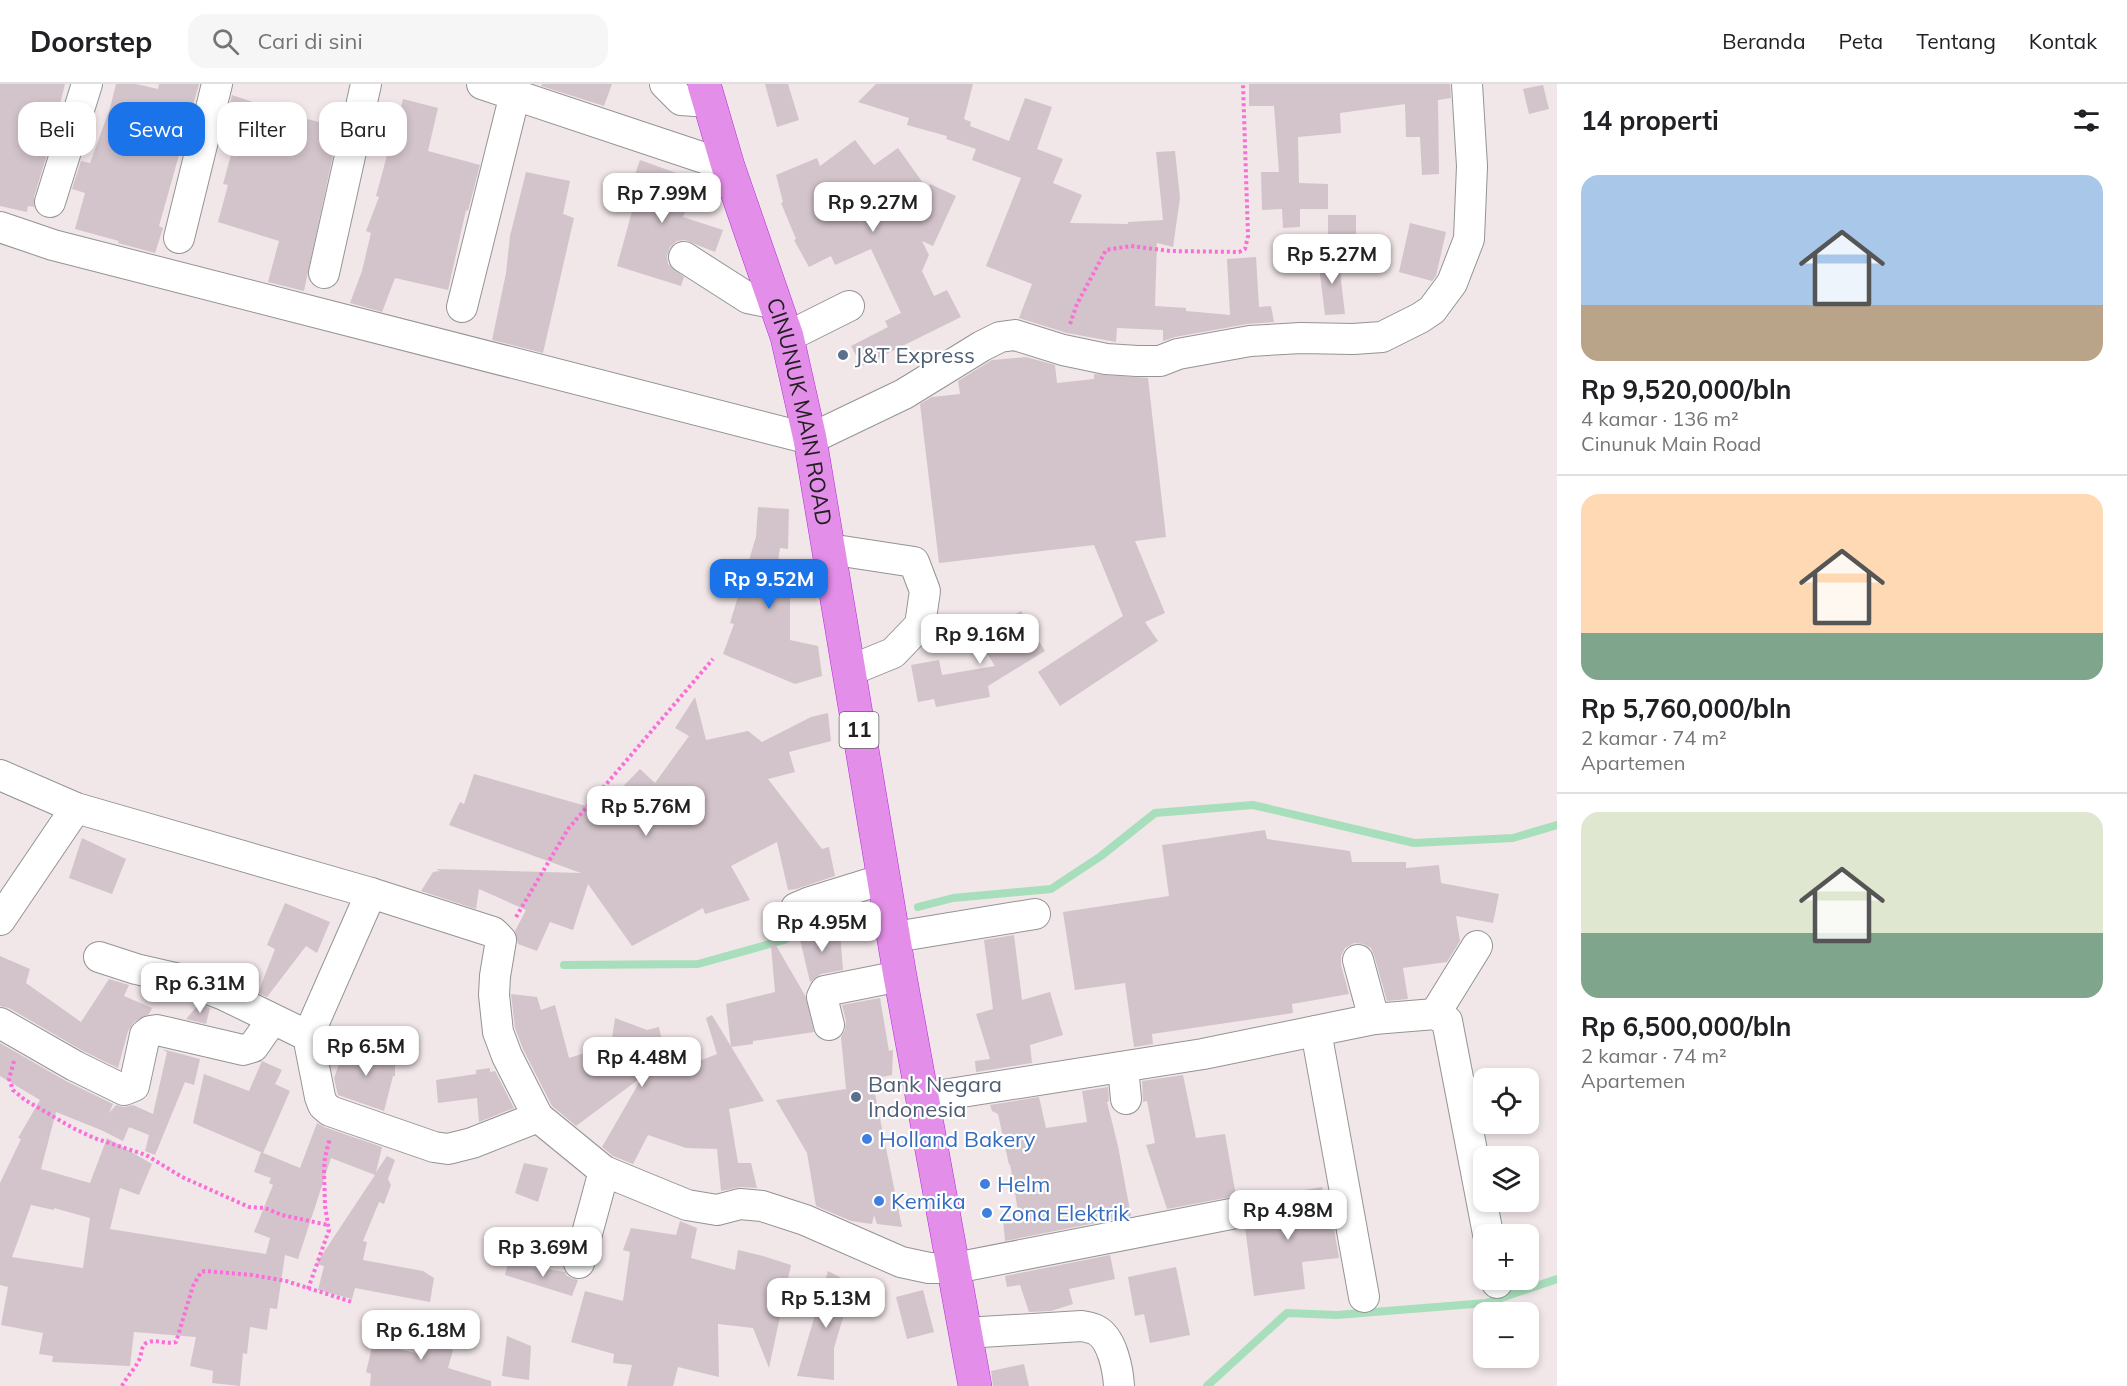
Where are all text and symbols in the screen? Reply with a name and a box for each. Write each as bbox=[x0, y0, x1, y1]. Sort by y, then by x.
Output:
search box bbox=[188, 14, 608, 68]
text: Doorstep bbox=[30, 24, 152, 59]
icon: search bbox=[209, 25, 242, 58]
text: Cari di sini bbox=[257, 27, 363, 55]
text: Beranda bbox=[1722, 28, 1806, 54]
text: Peta bbox=[1839, 28, 1883, 54]
text: Tentang bbox=[1916, 28, 1996, 54]
text: Kontak bbox=[2029, 28, 2097, 54]
chip: Beli bbox=[18, 102, 96, 156]
chip: Sewa bbox=[108, 102, 205, 156]
chip: Filter bbox=[217, 102, 307, 156]
chip: Baru bbox=[319, 102, 407, 156]
text: 14 properti bbox=[1581, 104, 1719, 137]
icon: filters bbox=[2070, 104, 2103, 137]
pin: Rp 7.99M bbox=[600, 173, 724, 224]
text: Rp 7.99M bbox=[617, 180, 707, 205]
pin: Rp 9.27M bbox=[811, 182, 935, 233]
text: Rp 9.27M bbox=[828, 189, 918, 214]
icon: home bbox=[1788, 214, 1896, 322]
pin: Rp 5.27M bbox=[1270, 234, 1394, 285]
text: Rp 5.27M bbox=[1287, 241, 1377, 266]
street label: CINUNUK MAIN ROAD bbox=[760, 294, 838, 528]
place label: J&T Express bbox=[855, 341, 975, 369]
marker: J&T Express bbox=[836, 348, 850, 362]
text: Rp 9,520,000/bln bbox=[1581, 373, 1791, 406]
text: 4 kamar · 136 m² bbox=[1581, 406, 1739, 431]
text: Cinunuk Main Road bbox=[1581, 431, 1761, 456]
icon: home bbox=[1788, 533, 1896, 641]
pin: Rp 9.52M bbox=[707, 559, 831, 610]
text: Rp 9.52M bbox=[724, 566, 814, 591]
pin: Rp 9.16M bbox=[918, 614, 1042, 665]
text: Rp 9.16M bbox=[935, 621, 1025, 646]
text: Rp 5,760,000/bln bbox=[1581, 692, 1791, 725]
road number: 11 bbox=[840, 712, 878, 748]
text: 2 kamar · 74 m² bbox=[1581, 725, 1727, 750]
text: Apartemen bbox=[1581, 750, 1685, 775]
pin: Rp 5.76M bbox=[584, 786, 708, 837]
text: Rp 5.76M bbox=[601, 793, 691, 818]
icon: home bbox=[1788, 851, 1896, 959]
pin: Rp 4.95M bbox=[760, 902, 884, 953]
text: Rp 4.95M bbox=[777, 909, 867, 934]
pin: Rp 6.31M bbox=[138, 963, 262, 1014]
text: Rp 6.31M bbox=[155, 970, 245, 995]
text: Rp 6,500,000/bln bbox=[1581, 1010, 1791, 1043]
pin: Rp 6.5M bbox=[311, 1026, 421, 1077]
text: Rp 6.5M bbox=[327, 1033, 405, 1058]
pin: Rp 4.48M bbox=[580, 1037, 704, 1088]
text: 2 kamar · 74 m² bbox=[1581, 1043, 1727, 1068]
text: Rp 4.48M bbox=[597, 1044, 687, 1069]
map controls bbox=[1473, 1068, 1539, 1368]
button: locate bbox=[1473, 1068, 1539, 1134]
text: Apartemen bbox=[1581, 1068, 1685, 1093]
place label: Bank Negara Indonesia bbox=[868, 1070, 1002, 1123]
marker: Bank Negara Indonesia bbox=[849, 1090, 863, 1104]
place label: Holland Bakery bbox=[879, 1125, 1036, 1153]
marker: Holland Bakery bbox=[860, 1132, 874, 1146]
button: layers bbox=[1473, 1146, 1539, 1212]
place label: Helm bbox=[997, 1170, 1050, 1198]
marker: Helm bbox=[978, 1177, 992, 1191]
place label: Kemika bbox=[891, 1187, 966, 1215]
pin: Rp 4.98M bbox=[1226, 1190, 1350, 1241]
marker: Kemika bbox=[872, 1194, 886, 1208]
text: Rp 4.98M bbox=[1243, 1197, 1333, 1222]
place label: Zona Elektrik bbox=[999, 1199, 1130, 1227]
marker: Zona Elektrik bbox=[980, 1206, 994, 1220]
button: + bbox=[1473, 1224, 1539, 1290]
pin: Rp 3.69M bbox=[481, 1227, 605, 1278]
text: Rp 3.69M bbox=[498, 1234, 588, 1259]
pin: Rp 5.13M bbox=[764, 1278, 888, 1329]
text: Rp 5.13M bbox=[781, 1285, 871, 1310]
button: − bbox=[1473, 1302, 1539, 1368]
pin: Rp 6.18M bbox=[359, 1310, 483, 1361]
text: Rp 6.18M bbox=[376, 1317, 466, 1342]

